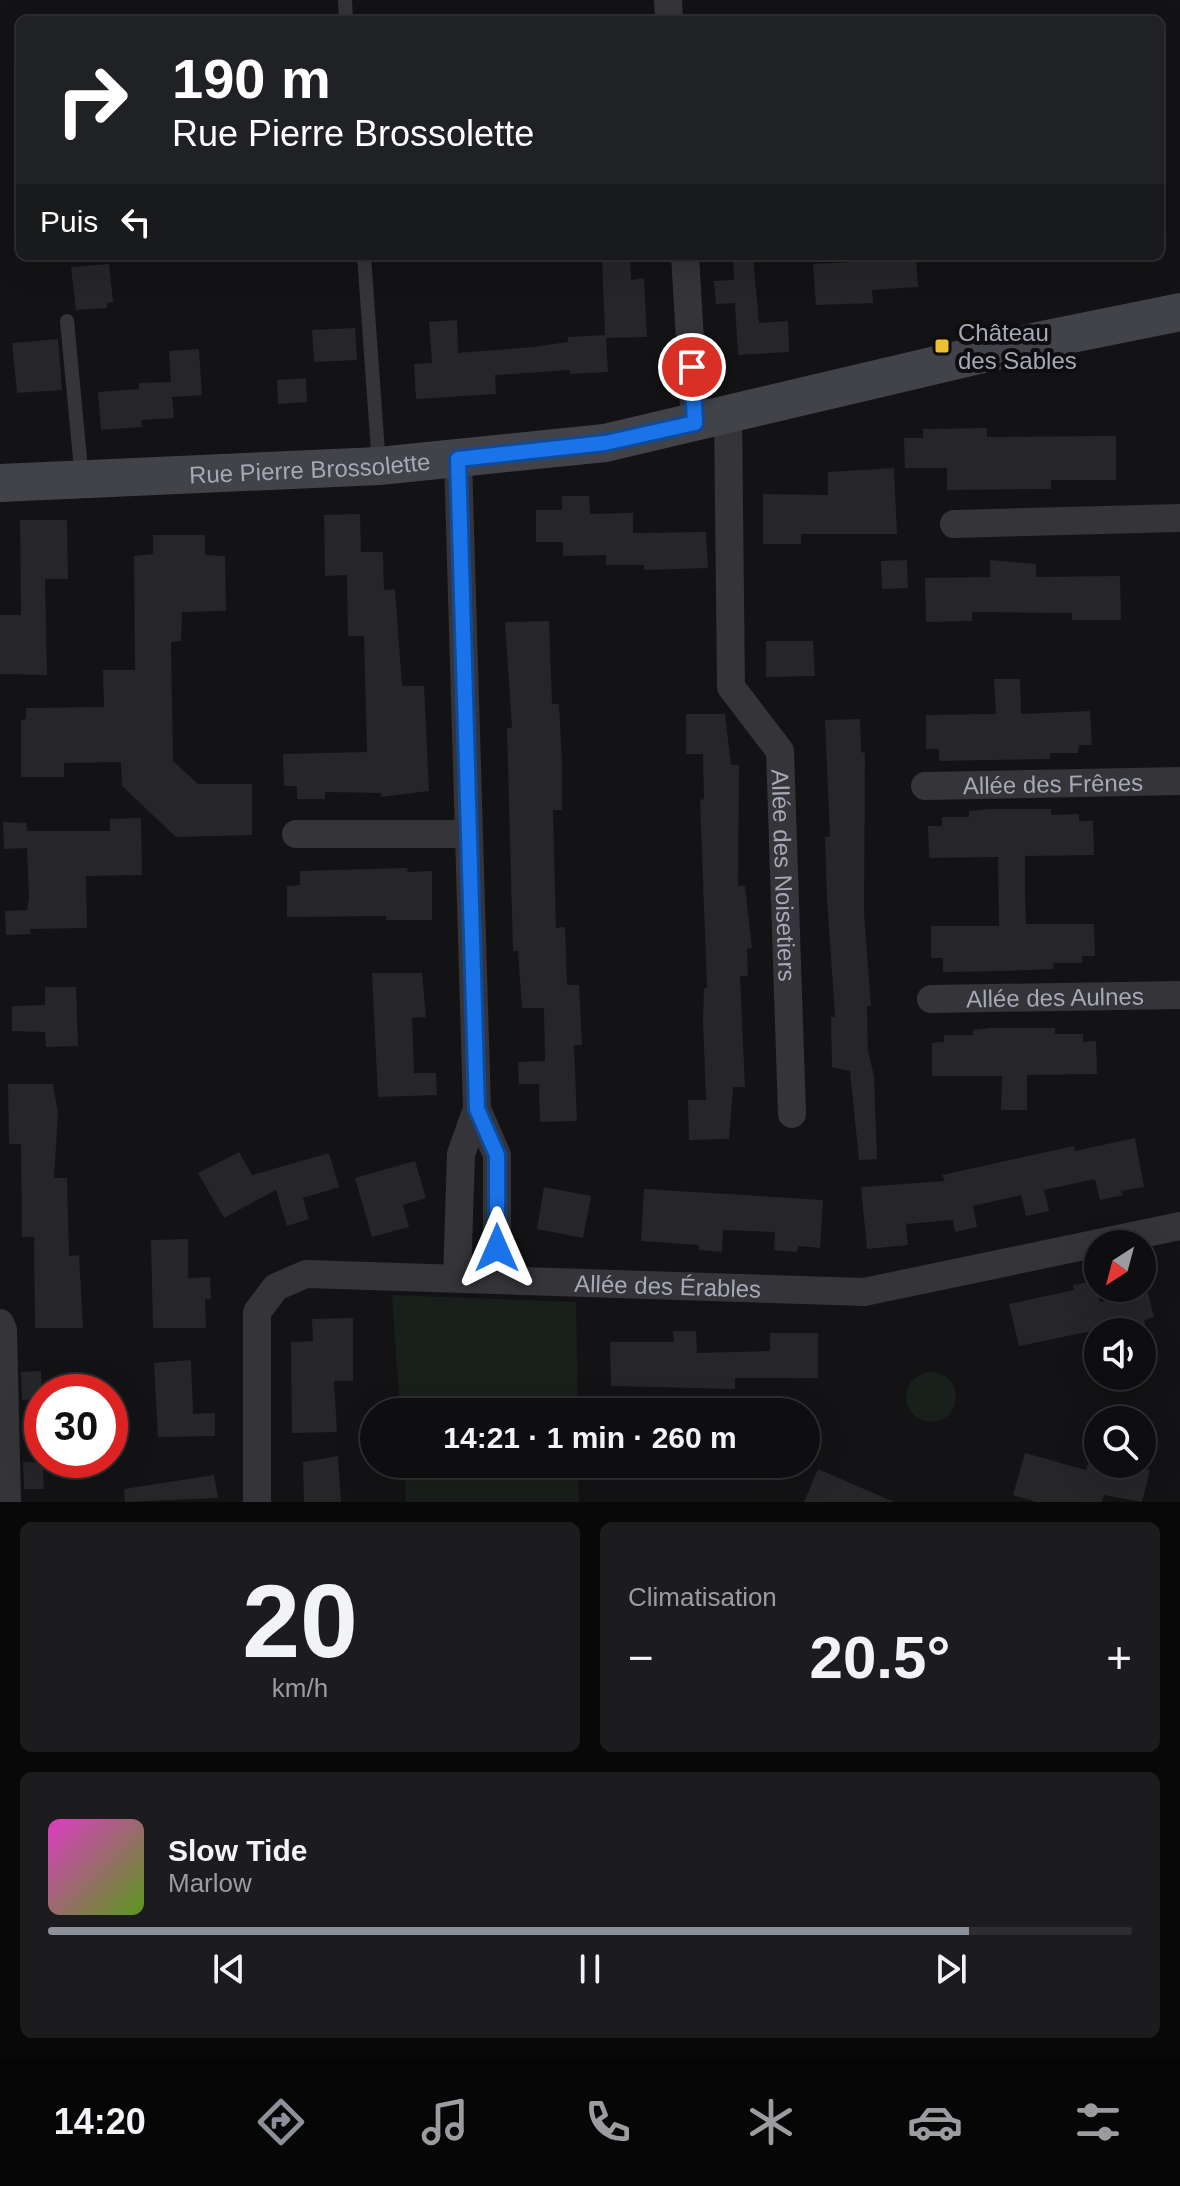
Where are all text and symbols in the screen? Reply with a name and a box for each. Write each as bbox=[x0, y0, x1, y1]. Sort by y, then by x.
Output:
text: 190 m bbox=[172, 47, 331, 110]
icon: right bbox=[40, 48, 144, 152]
text: Rue Pierre Brossolette bbox=[172, 113, 534, 154]
icon: left bbox=[114, 200, 158, 244]
text: Puis bbox=[40, 205, 98, 238]
place label: Château des Sables bbox=[958, 319, 1077, 374]
pin bbox=[658, 333, 726, 401]
marker: Château des Sables bbox=[933, 337, 951, 355]
icon: arrive bbox=[670, 345, 714, 389]
street label: Rue Pierre Brossolette bbox=[188, 447, 432, 488]
street label: Allée des Frênes bbox=[963, 768, 1143, 799]
street label: Allée des Noisetiers bbox=[767, 769, 801, 982]
street label: Allée des Aulnes bbox=[966, 982, 1144, 1012]
position arrow bbox=[455, 1206, 539, 1290]
north arrow bbox=[1084, 1230, 1156, 1302]
map controls bbox=[1084, 1230, 1156, 1478]
street label: Allée des Érables bbox=[574, 1269, 762, 1302]
button: sound bbox=[1084, 1318, 1156, 1390]
speed limit sign: 30 bbox=[24, 1374, 128, 1478]
button: search bbox=[1084, 1406, 1156, 1478]
text: 14:21 · 1 min · 260 m bbox=[443, 1421, 737, 1454]
text: 20 bbox=[242, 1563, 358, 1679]
text: Climatisation bbox=[628, 1582, 777, 1612]
text: 20.5° bbox=[810, 1624, 950, 1691]
text: − bbox=[628, 1633, 654, 1682]
text: + bbox=[1106, 1633, 1132, 1682]
text: km/h bbox=[272, 1673, 328, 1703]
text: Slow Tide bbox=[168, 1834, 307, 1867]
text: Marlow bbox=[168, 1868, 252, 1898]
icon: previous bbox=[207, 1947, 251, 1991]
icon: pause bbox=[568, 1947, 612, 1991]
icon: next bbox=[929, 1947, 973, 1991]
icon: directions bbox=[253, 2094, 309, 2150]
icon: music bbox=[417, 2094, 473, 2150]
icon: phone bbox=[580, 2094, 636, 2150]
icon: climate bbox=[743, 2094, 799, 2150]
icon: car bbox=[907, 2094, 963, 2150]
icon: filters bbox=[1070, 2094, 1126, 2150]
text: 14:20 bbox=[54, 2101, 146, 2142]

